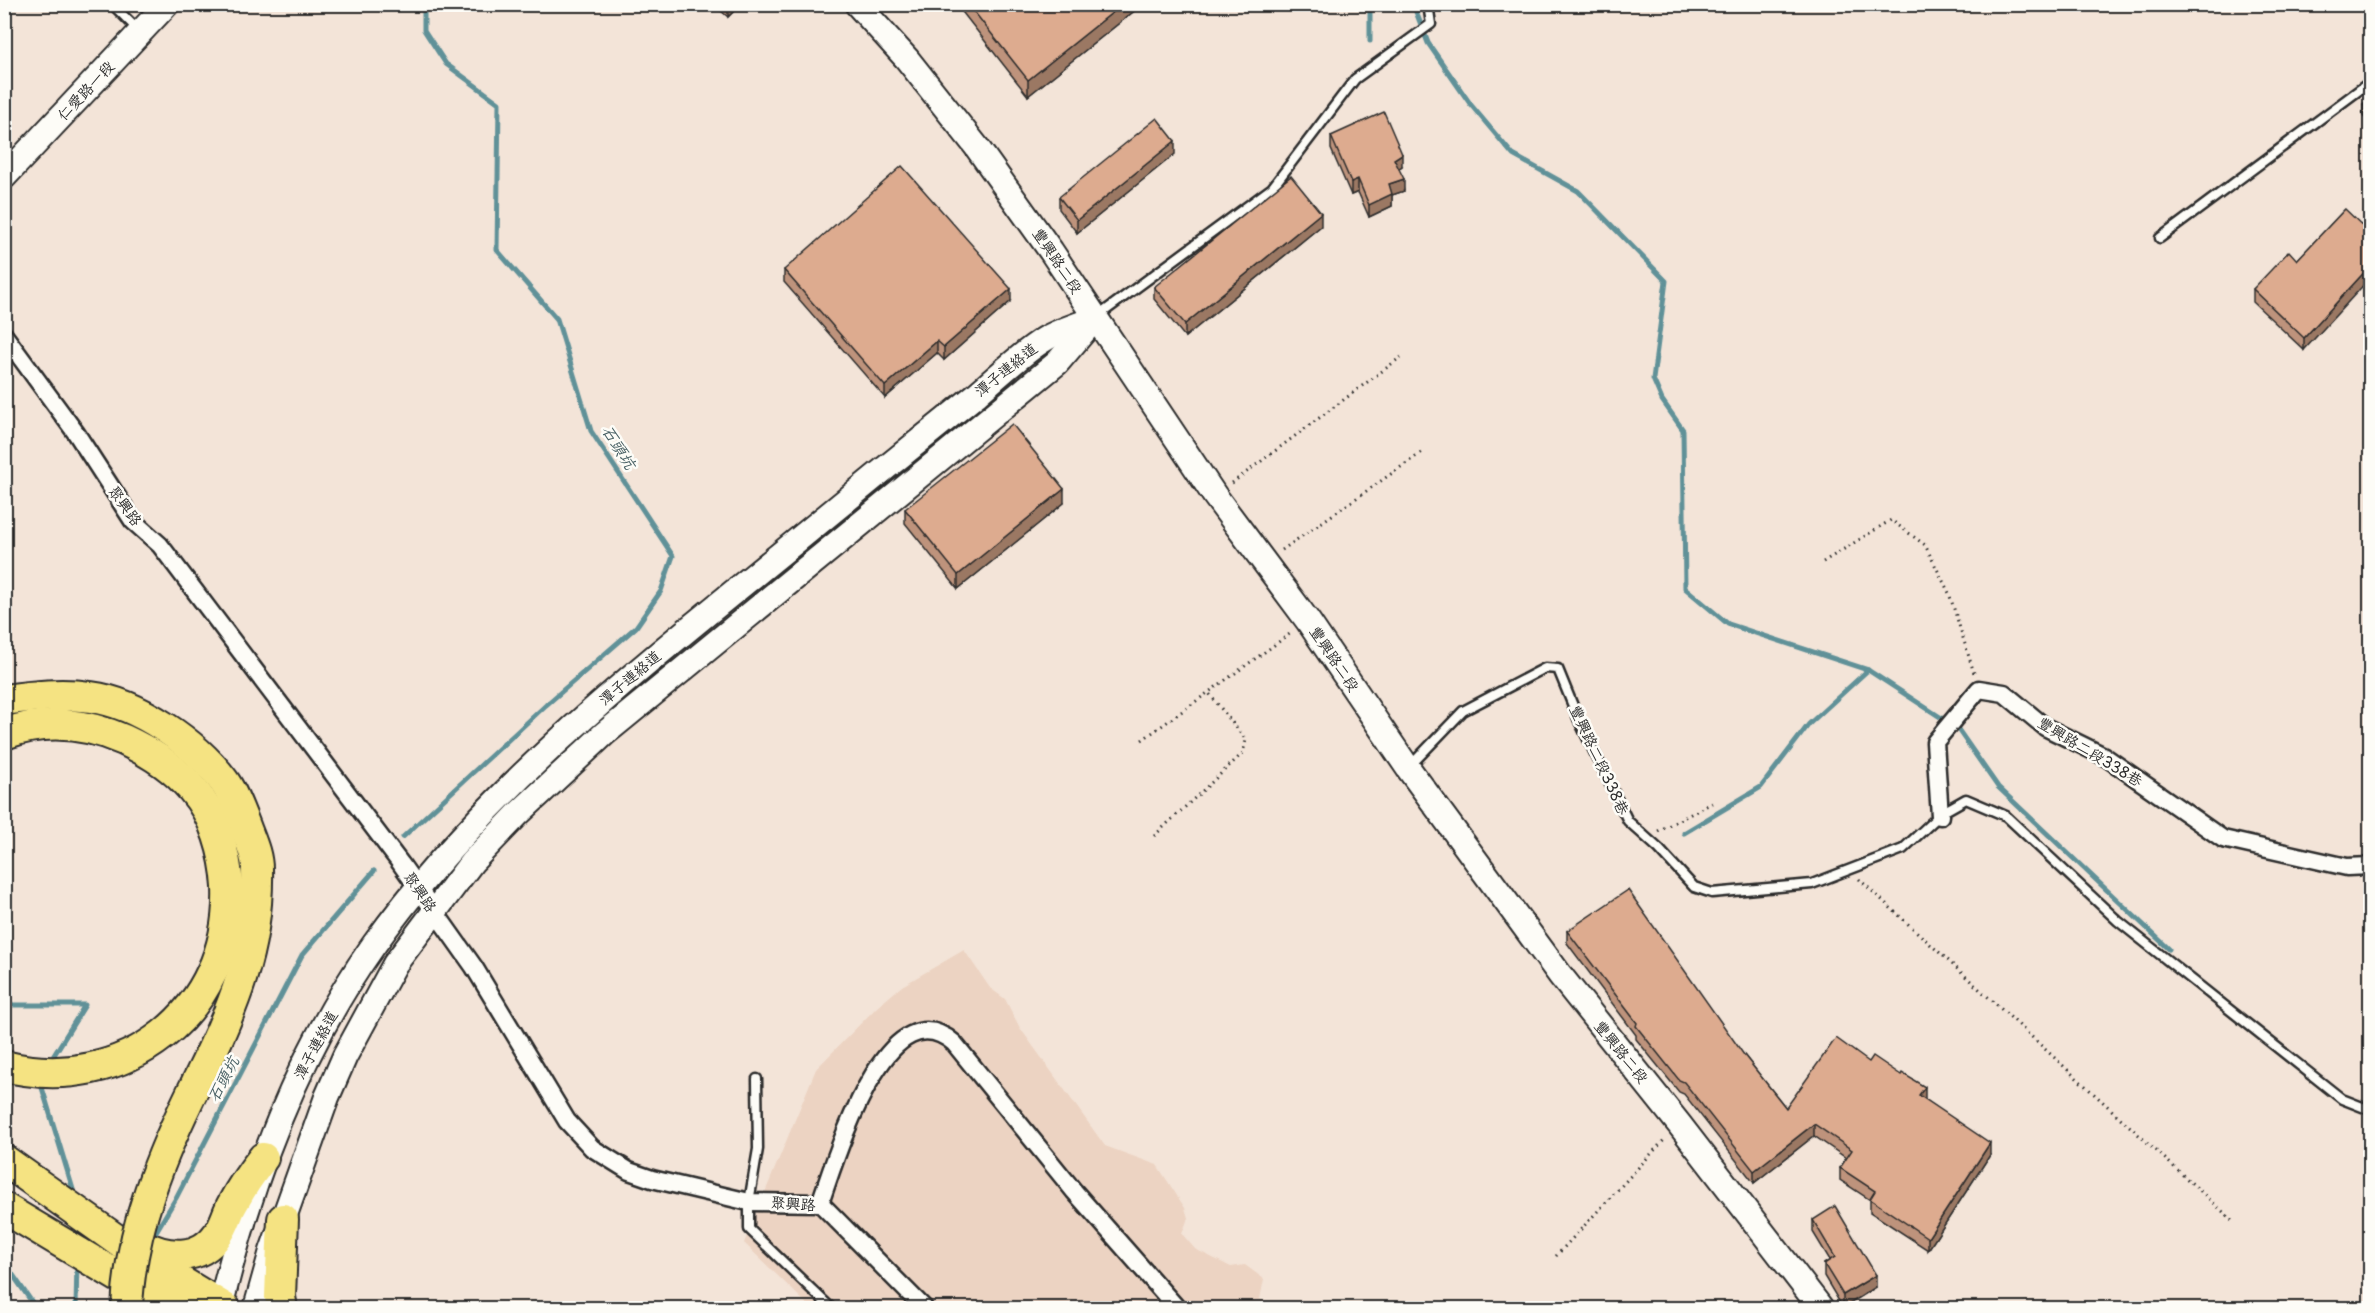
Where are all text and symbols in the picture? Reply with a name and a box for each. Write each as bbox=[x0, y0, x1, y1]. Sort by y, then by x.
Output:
street label: 仁愛路一段 bbox=[51, 55, 119, 125]
street label: 豐興路二段 bbox=[1028, 223, 1089, 298]
street label: 潭子連絡道 bbox=[969, 336, 1041, 401]
water label: 石頭坑 bbox=[597, 420, 644, 475]
street label: 聚興路 bbox=[104, 480, 149, 530]
street label: 豐興路二段 bbox=[1305, 621, 1366, 696]
street label: 潭子連絡道 bbox=[593, 644, 665, 710]
street label: 豐興路二段338巷 bbox=[1565, 701, 1636, 818]
street label: 豐興路二段338巷 bbox=[2034, 710, 2148, 791]
street label: 聚興路 bbox=[399, 866, 443, 916]
street label: 潭子連絡道 bbox=[287, 1006, 342, 1083]
street label: 豐興路二段 bbox=[1590, 1015, 1655, 1087]
water label: 石頭坑 bbox=[200, 1050, 245, 1105]
street label: 聚興路 bbox=[770, 1189, 816, 1216]

